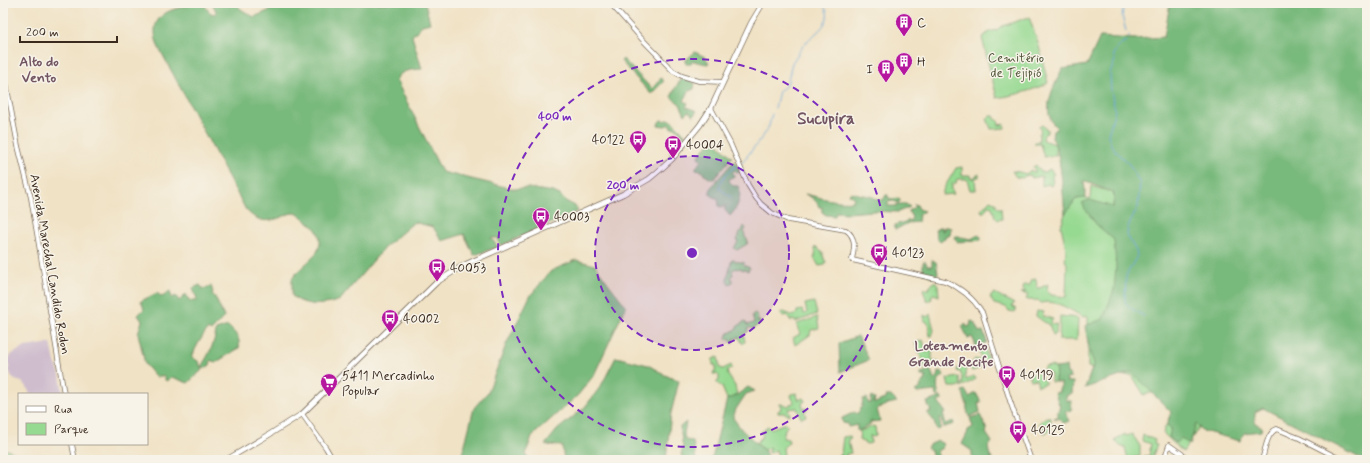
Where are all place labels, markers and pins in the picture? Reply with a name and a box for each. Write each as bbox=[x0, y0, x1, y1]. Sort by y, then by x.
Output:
building icon: C bbox=[894, 12, 914, 37]
place label: C bbox=[917, 15, 926, 32]
building icon: H bbox=[894, 51, 914, 76]
place label: H bbox=[917, 54, 926, 71]
building icon: I bbox=[876, 58, 896, 83]
place label: I bbox=[866, 61, 873, 78]
bus stop icon: 40122 bbox=[628, 129, 648, 154]
place label: 40122 bbox=[592, 132, 625, 149]
bus stop icon: 40004 bbox=[663, 134, 683, 159]
place label: 40004 bbox=[686, 137, 724, 154]
bus stop icon: 40003 bbox=[531, 206, 551, 231]
place label: 40003 bbox=[554, 209, 590, 226]
bus stop icon: 40123 bbox=[869, 242, 889, 267]
place label: 40123 bbox=[892, 245, 924, 262]
centre of rings bbox=[685, 246, 699, 260]
bus stop icon: 40053 bbox=[427, 257, 447, 282]
place label: 40053 bbox=[450, 260, 487, 277]
bus stop icon: 40002 bbox=[380, 308, 400, 333]
place label: 40002 bbox=[403, 311, 440, 328]
bus stop icon: 40119 bbox=[997, 364, 1017, 389]
place label: 40119 bbox=[1020, 367, 1054, 384]
place label: 5411 Mercadinho Popular bbox=[342, 368, 435, 400]
supermarket icon: 5411 Mercadinho Popular bbox=[319, 372, 339, 397]
bus stop icon: 40125 bbox=[1008, 419, 1028, 444]
place label: 40125 bbox=[1031, 422, 1064, 439]

